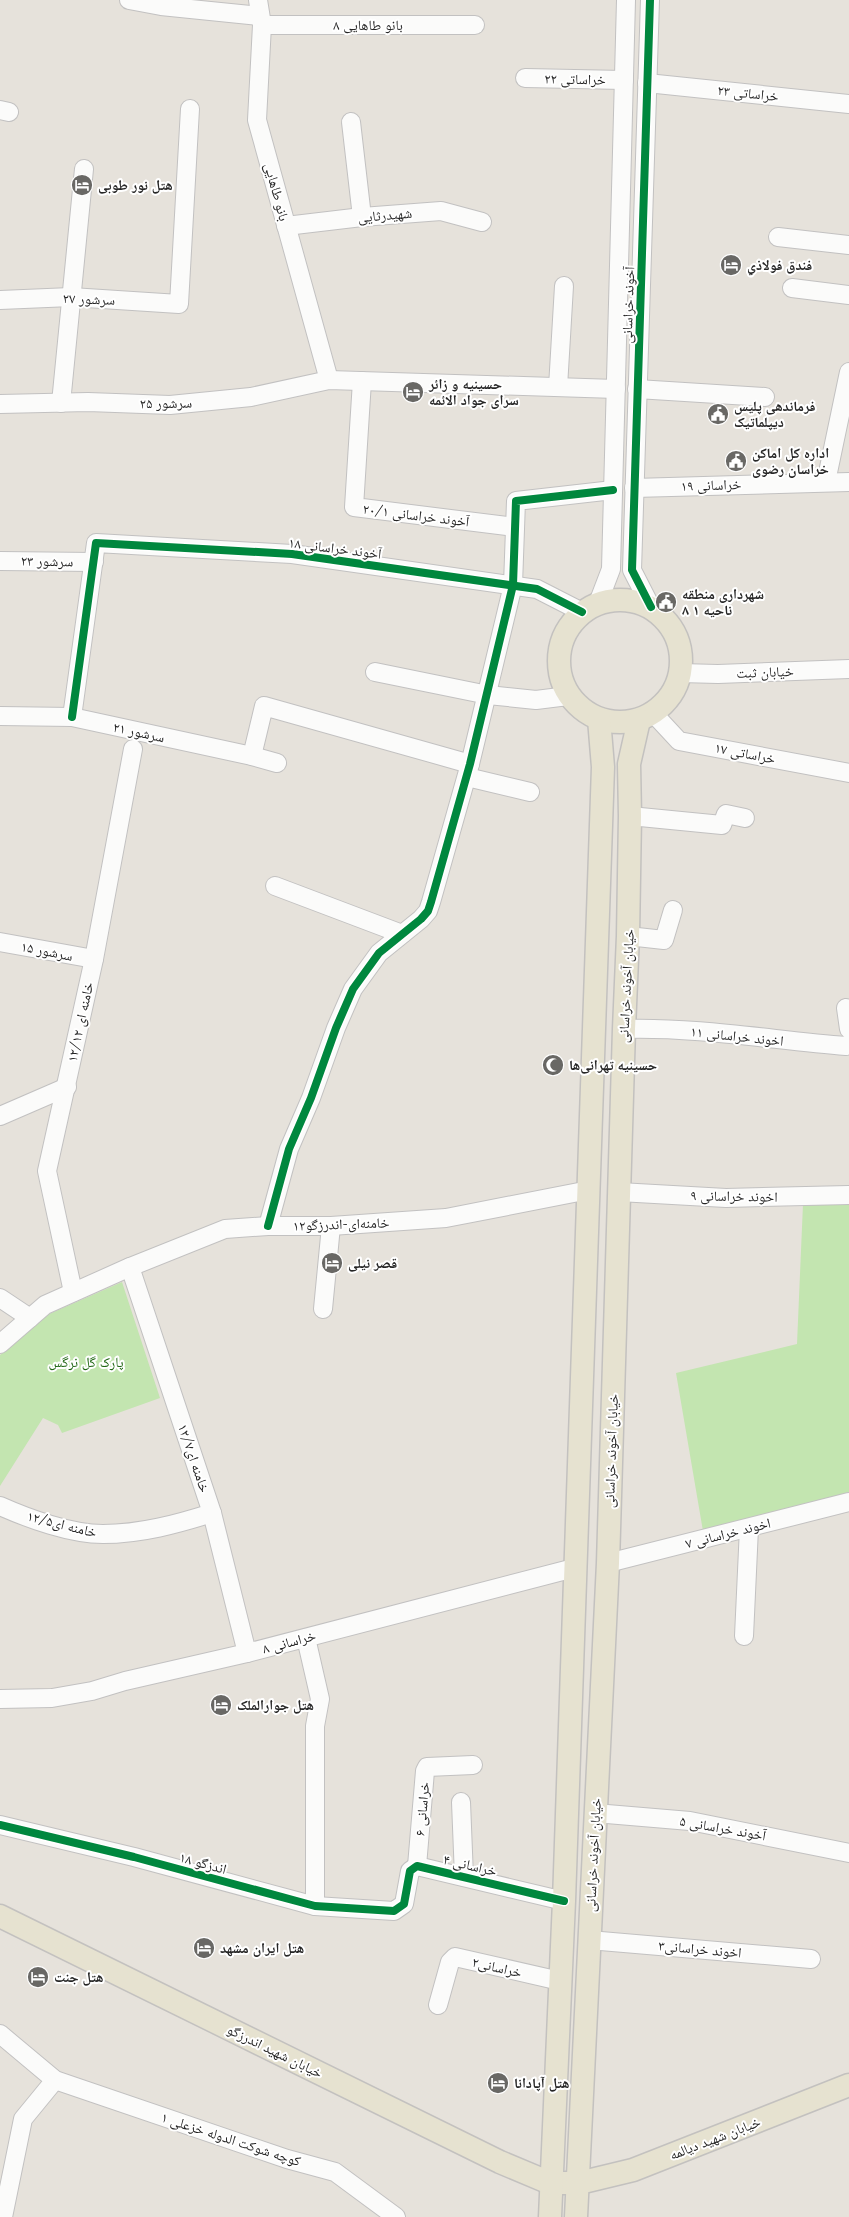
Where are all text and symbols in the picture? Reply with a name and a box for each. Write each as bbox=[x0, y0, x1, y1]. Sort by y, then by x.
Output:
street label: بانو طاهایی ۸ bbox=[333, 16, 403, 34]
street label: خراساتی ۲۲ bbox=[544, 69, 606, 89]
street label: خراساتی ۲۳ bbox=[716, 81, 780, 105]
street label: بانو طاهایی bbox=[261, 161, 293, 223]
hotel icon: هتل نور طوبی bbox=[70, 173, 94, 197]
place label: هتل نور طوبی bbox=[98, 176, 173, 194]
street label: شهیدرثایی bbox=[357, 204, 413, 226]
hotel icon: فندق فولاذي bbox=[719, 253, 743, 277]
place label: فندق فولاذي bbox=[747, 256, 812, 276]
street label: آخوند خراسانی bbox=[618, 266, 638, 344]
street label: سرشور ۲۷ bbox=[62, 289, 116, 309]
place label: حسینیه و زائر سرای جواد الائمه bbox=[428, 375, 519, 409]
hotel icon: حسینیه و زائر سرای جواد الائمه bbox=[401, 380, 425, 404]
street label: سرشور ۲۵ bbox=[140, 394, 192, 412]
place label: فرماندهی پلیس دیپلماتیک bbox=[734, 397, 815, 431]
public building icon: فرماندهی پلیس دیپلماتیک bbox=[706, 402, 730, 426]
place label: اداره کل اماکن خراسان رضوی bbox=[752, 444, 829, 478]
public building icon: اداره کل اماکن خراسان رضوی bbox=[724, 449, 748, 473]
street label: خراسانی ۱۹ bbox=[680, 475, 742, 495]
street label: آخوند خراسانی ۲۰/۱ bbox=[362, 500, 471, 531]
street label: آخوند خراسانی ۱۸ bbox=[287, 533, 383, 563]
street label: سرشور ۲۳ bbox=[21, 552, 73, 570]
place label: شهرداری منطقه ۸ ناحیه ۱ bbox=[682, 585, 764, 619]
public building icon: شهرداری منطقه ۸ ناحیه ۱ bbox=[654, 590, 678, 614]
street label: خیابان ثبت bbox=[736, 662, 794, 682]
street label: سرشور ۲۱ bbox=[111, 718, 167, 746]
street label: خراساتی ۱۷ bbox=[713, 738, 777, 768]
street label: خیابان آخوند خراسانی bbox=[614, 928, 638, 1043]
street label: سرشور ۱۵ bbox=[20, 937, 74, 965]
street label: خامنه ای ۱۲/۱۲ bbox=[63, 980, 97, 1064]
street label: اخوند خراسانی ۱۱ bbox=[690, 1022, 784, 1050]
mosque icon: حسینیه تهرانی‌ها bbox=[541, 1053, 565, 1077]
place label: حسینیه تهرانی‌ها bbox=[569, 1056, 657, 1074]
street label: اخوند خراسانی ۹ bbox=[690, 1186, 778, 1206]
street label: خامنه‌ای-اندرزگو۱۲ bbox=[293, 1213, 390, 1235]
hotel icon: قصر نیلی bbox=[320, 1251, 344, 1275]
place label: قصر نیلی bbox=[348, 1254, 397, 1272]
park label: پارک گل نرگس bbox=[48, 1353, 124, 1371]
street label: خیابان آخوند خراسانی bbox=[600, 1394, 622, 1508]
street label: خامنه ای۱۲/۷ bbox=[174, 1421, 214, 1495]
street label: خامنه ای۱۲/۵ bbox=[25, 1507, 99, 1541]
street label: اخوند خراسانی ۷ bbox=[683, 1514, 773, 1552]
street label: خراسانی ۸ bbox=[260, 1626, 318, 1658]
hotel icon: هتل جوارالملک bbox=[209, 1693, 233, 1717]
place label: هتل جوارالملک bbox=[237, 1696, 314, 1714]
street label: خراسانی ۶ bbox=[411, 1781, 433, 1837]
street label: خیابان آخوند خراسانی bbox=[581, 1797, 605, 1912]
street label: آخوند خراسانی ۵ bbox=[678, 1812, 768, 1845]
street label: اندزگو ۱۸ bbox=[177, 1848, 229, 1878]
street label: خراسانی ۴ bbox=[442, 1850, 499, 1880]
hotel icon: هتل ایران مشهد bbox=[192, 1936, 216, 1960]
street label: اخوند خراسانی۳ bbox=[658, 1936, 742, 1962]
place label: هتل ایران مشهد bbox=[220, 1939, 304, 1957]
street label: خراسانی۲ bbox=[470, 1953, 524, 1981]
hotel icon: هتل جنت bbox=[26, 1965, 50, 1989]
place label: هتل جنت bbox=[54, 1968, 103, 1986]
street label: خیابان شهید اندرزگو bbox=[224, 2020, 326, 2082]
hotel icon: هتل آپادانا bbox=[486, 2071, 510, 2095]
place label: هتل آپادانا bbox=[514, 2074, 570, 2092]
street label: کوچه شوکت الدوله خزعلی ۱ bbox=[159, 2108, 303, 2170]
street label: خیابان شهید دیالمه bbox=[667, 2112, 763, 2164]

